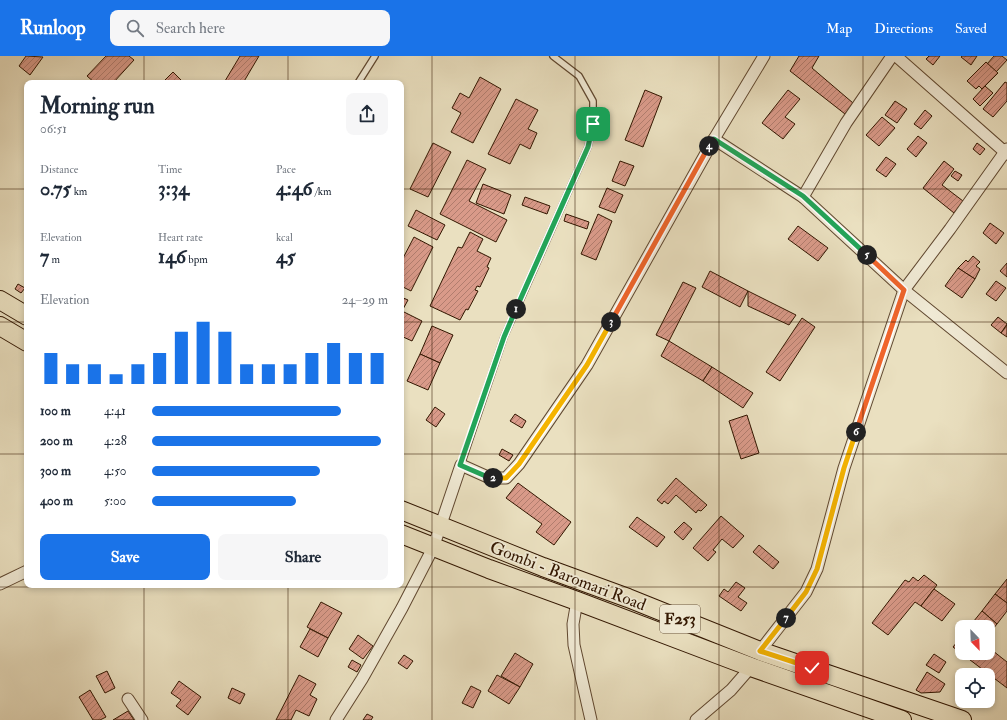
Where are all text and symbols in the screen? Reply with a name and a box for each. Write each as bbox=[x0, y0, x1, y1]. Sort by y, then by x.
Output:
search box bbox=[110, 10, 390, 46]
text: Runloop bbox=[20, 16, 86, 40]
icon: search bbox=[124, 17, 146, 39]
text: Search here bbox=[156, 19, 225, 38]
text: Map bbox=[826, 20, 852, 37]
text: Directions bbox=[874, 20, 933, 37]
text: Saved bbox=[955, 20, 987, 37]
text: Morning run bbox=[40, 92, 155, 120]
button: share bbox=[346, 93, 388, 135]
pin bbox=[576, 107, 610, 141]
icon: arrive bbox=[582, 113, 604, 135]
text: 06:51 bbox=[40, 121, 67, 137]
pin: 4 bbox=[699, 136, 719, 156]
text: 4 bbox=[706, 139, 712, 152]
text: Distance bbox=[40, 163, 78, 176]
text: Time bbox=[158, 163, 182, 176]
text: Pace bbox=[276, 163, 296, 176]
text: 0.75 bbox=[40, 176, 71, 201]
text: 3:34 bbox=[158, 176, 189, 201]
text: 4:46 bbox=[276, 176, 313, 201]
text: km bbox=[71, 185, 87, 198]
text: /km bbox=[313, 185, 332, 198]
text: Elevation bbox=[40, 231, 82, 244]
text: Heart rate bbox=[158, 231, 203, 244]
text: kcal bbox=[276, 231, 293, 244]
text: 7 bbox=[40, 244, 49, 269]
text: 146 bbox=[158, 244, 186, 269]
text: 45 bbox=[276, 244, 296, 269]
pin: 5 bbox=[857, 245, 877, 265]
text: 5 bbox=[865, 248, 869, 261]
text: m bbox=[49, 253, 60, 266]
text: bpm bbox=[186, 253, 208, 266]
text: Elevation bbox=[40, 292, 90, 308]
text: 24–29 m bbox=[342, 292, 388, 308]
pin: 1 bbox=[506, 299, 526, 319]
text: 1 bbox=[514, 302, 518, 315]
pin: 3 bbox=[601, 312, 621, 332]
text: 3 bbox=[609, 315, 613, 328]
text: 100 m bbox=[40, 403, 71, 419]
text: 4:41 bbox=[104, 403, 126, 419]
pin: 6 bbox=[846, 422, 866, 442]
text: 6 bbox=[853, 425, 859, 438]
text: 200 m bbox=[40, 433, 73, 449]
text: 4:28 bbox=[104, 433, 127, 449]
text: 300 m bbox=[40, 463, 71, 479]
text: 4:50 bbox=[104, 463, 127, 479]
pin: 2 bbox=[483, 468, 503, 488]
text: 2 bbox=[490, 471, 496, 484]
text: 400 m bbox=[40, 493, 73, 509]
text: 5:00 bbox=[104, 493, 126, 509]
button: Save bbox=[40, 534, 210, 580]
button: Share bbox=[218, 534, 388, 580]
street label: Gombi - Baromari Road bbox=[487, 537, 650, 616]
road number: F253 bbox=[660, 605, 700, 633]
pin: 7 bbox=[776, 608, 796, 628]
text: 7 bbox=[783, 611, 789, 624]
north arrow bbox=[955, 620, 995, 660]
map controls bbox=[955, 620, 995, 708]
pin bbox=[795, 651, 829, 685]
icon: check bbox=[801, 657, 823, 679]
button: locate bbox=[955, 668, 995, 708]

